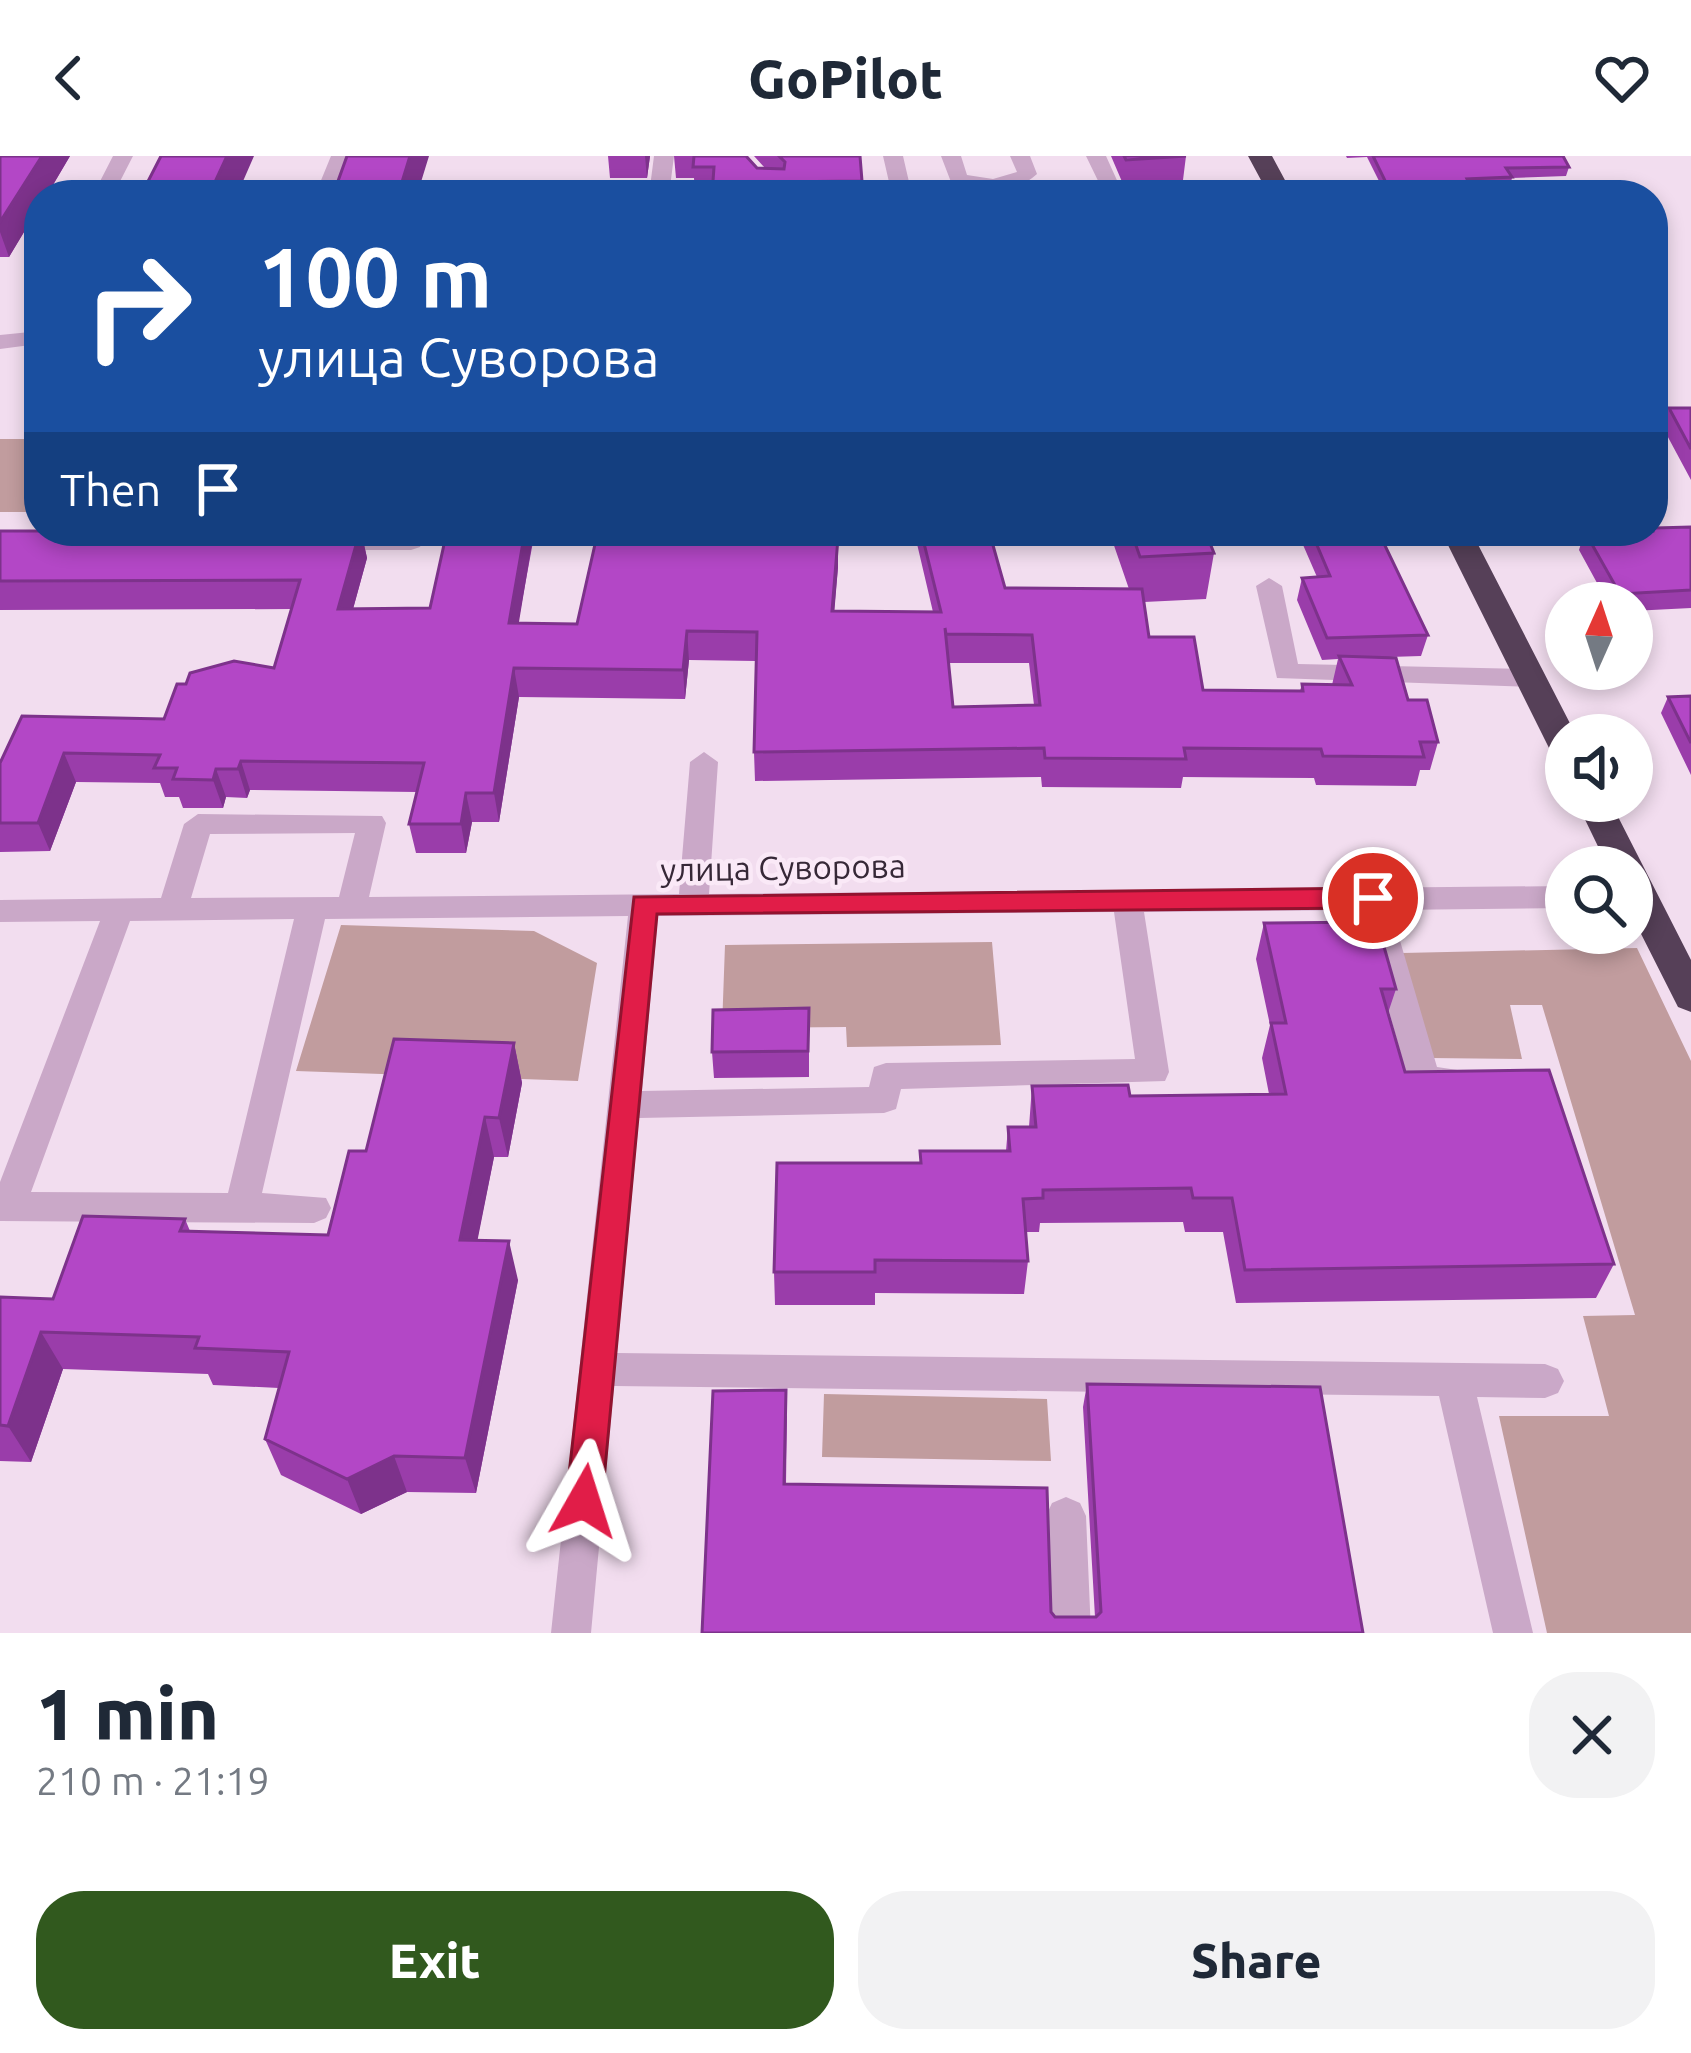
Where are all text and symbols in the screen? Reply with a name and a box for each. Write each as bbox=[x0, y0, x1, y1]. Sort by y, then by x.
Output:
icon: back bbox=[36, 45, 102, 111]
icon: heart bbox=[1589, 45, 1655, 111]
text: GoPilot bbox=[748, 48, 943, 108]
icon: right bbox=[60, 228, 216, 384]
text: 100 m bbox=[258, 229, 492, 323]
text: улица Суворова bbox=[258, 327, 659, 387]
icon: arrive bbox=[185, 456, 251, 522]
text: Then bbox=[60, 464, 161, 515]
north arrow bbox=[1545, 582, 1653, 690]
map controls bbox=[1545, 582, 1653, 954]
button: sound bbox=[1545, 714, 1653, 822]
street label: улица Суворова bbox=[660, 846, 906, 888]
button: search bbox=[1545, 846, 1653, 954]
pin bbox=[1322, 847, 1424, 949]
icon: arrive bbox=[1340, 865, 1406, 931]
position arrow bbox=[521, 1438, 647, 1564]
button: close bbox=[1529, 1672, 1655, 1798]
text: 1 min bbox=[36, 1673, 219, 1754]
text: 210 m · 21:19 bbox=[36, 1759, 270, 1802]
button: Exit bbox=[36, 1891, 834, 2029]
button: Share bbox=[858, 1891, 1655, 2029]

